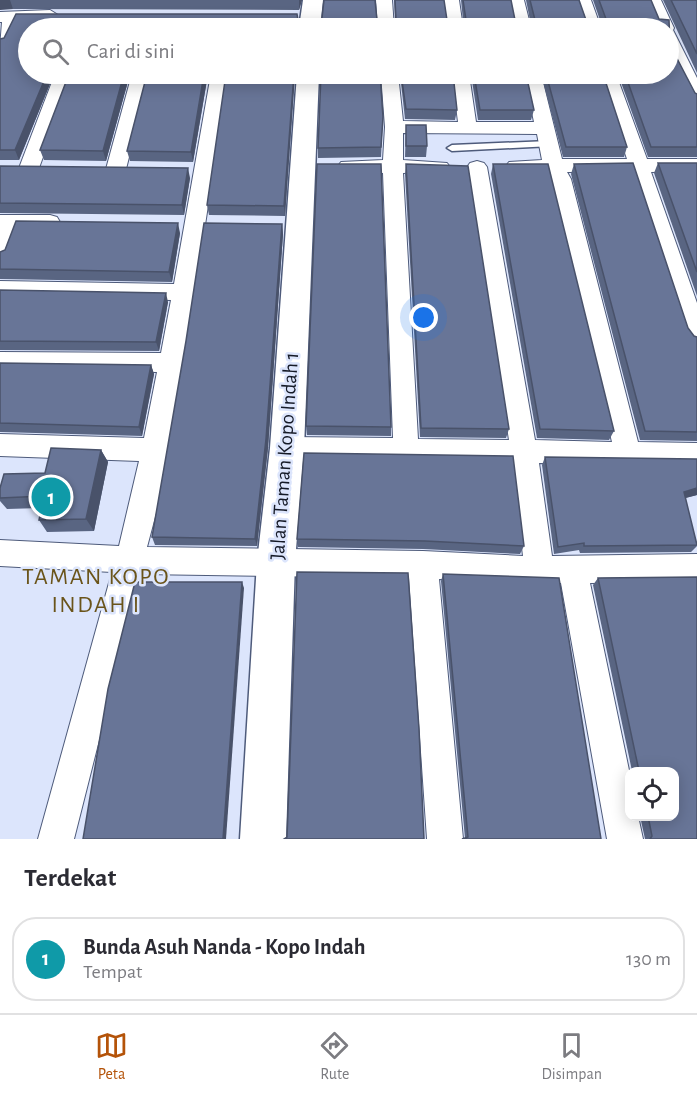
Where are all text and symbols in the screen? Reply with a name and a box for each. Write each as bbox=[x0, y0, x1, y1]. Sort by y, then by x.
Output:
search box bbox=[18, 18, 679, 84]
icon: search bbox=[39, 35, 72, 68]
text: Cari di sini bbox=[87, 40, 175, 62]
your location bbox=[409, 303, 438, 332]
street label: Jalan Taman Kopo Indah 1 bbox=[267, 352, 302, 561]
pin: 1 bbox=[32, 474, 70, 520]
district label: TAMAN KOPO INDAH I bbox=[22, 565, 170, 617]
map controls bbox=[625, 767, 679, 821]
button: locate bbox=[625, 767, 679, 821]
text: Terdekat bbox=[24, 865, 116, 891]
text: Bunda Asuh Nanda - Kopo Indah bbox=[83, 936, 366, 958]
text: 1 bbox=[42, 949, 49, 969]
text: 130 m bbox=[626, 949, 671, 969]
text: Tempat bbox=[83, 962, 143, 982]
tab: Peta bbox=[95, 1029, 128, 1084]
tab: Rute bbox=[318, 1029, 351, 1084]
tab: Disimpan bbox=[541, 1029, 602, 1084]

